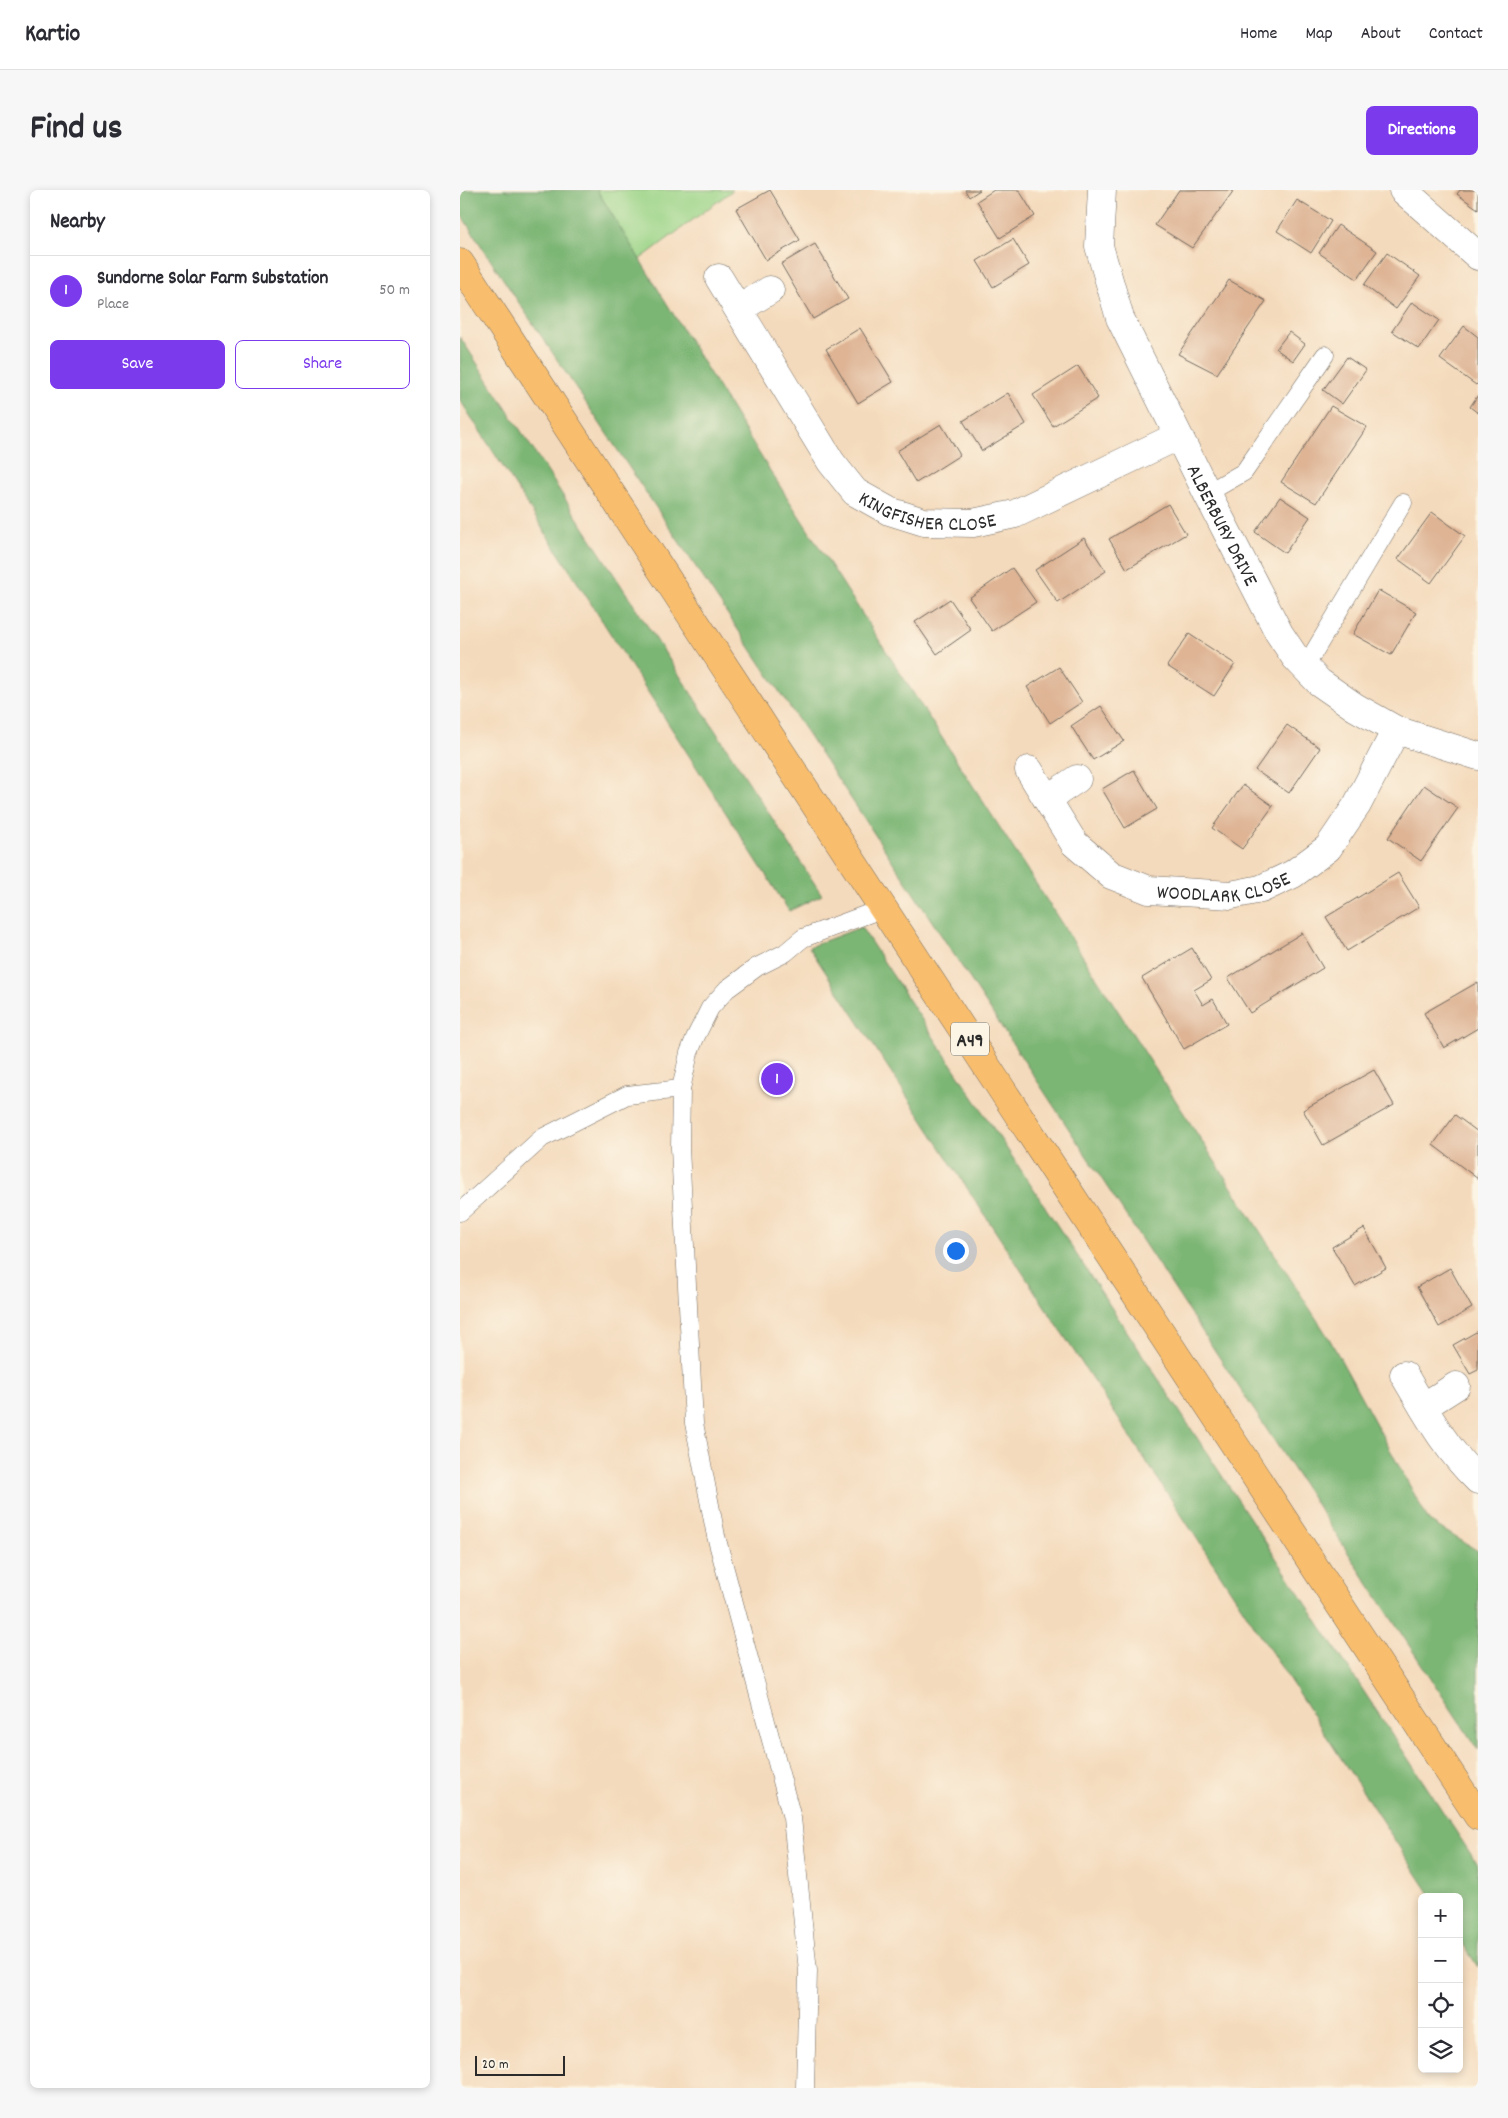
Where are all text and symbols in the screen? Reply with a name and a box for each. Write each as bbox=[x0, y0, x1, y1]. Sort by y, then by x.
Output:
text: Kartio bbox=[25, 18, 80, 52]
text: Home bbox=[1240, 22, 1277, 47]
text: Map bbox=[1305, 22, 1333, 47]
text: About bbox=[1361, 22, 1401, 47]
text: Contact bbox=[1429, 22, 1483, 47]
text: Find us bbox=[30, 105, 122, 155]
button: Directions bbox=[1366, 106, 1478, 155]
text: Nearby bbox=[50, 208, 105, 238]
text: Sundorne Solar Farm Substation bbox=[97, 266, 328, 293]
text: 1 bbox=[64, 279, 68, 302]
text: 50 m bbox=[379, 279, 410, 302]
text: Place bbox=[97, 293, 129, 316]
button: Save bbox=[50, 340, 225, 389]
button: Share bbox=[235, 340, 410, 389]
street label: ALBERBURY DRIVE bbox=[1178, 460, 1263, 592]
street label: KINGFISHER CLOSE bbox=[853, 486, 999, 540]
street label: WOODLARK CLOSE bbox=[1156, 866, 1296, 912]
road number: A49 bbox=[951, 1022, 989, 1056]
pin: 1 bbox=[761, 1060, 793, 1098]
your location bbox=[943, 1238, 969, 1264]
map controls bbox=[1418, 1893, 1463, 2073]
button: + bbox=[1418, 1893, 1463, 1938]
button: − bbox=[1418, 1938, 1463, 1983]
button: locate bbox=[1418, 1983, 1463, 2028]
button: layers bbox=[1418, 2028, 1463, 2073]
scale bar bbox=[475, 2053, 565, 2076]
text: 20 m bbox=[482, 2055, 509, 2075]

